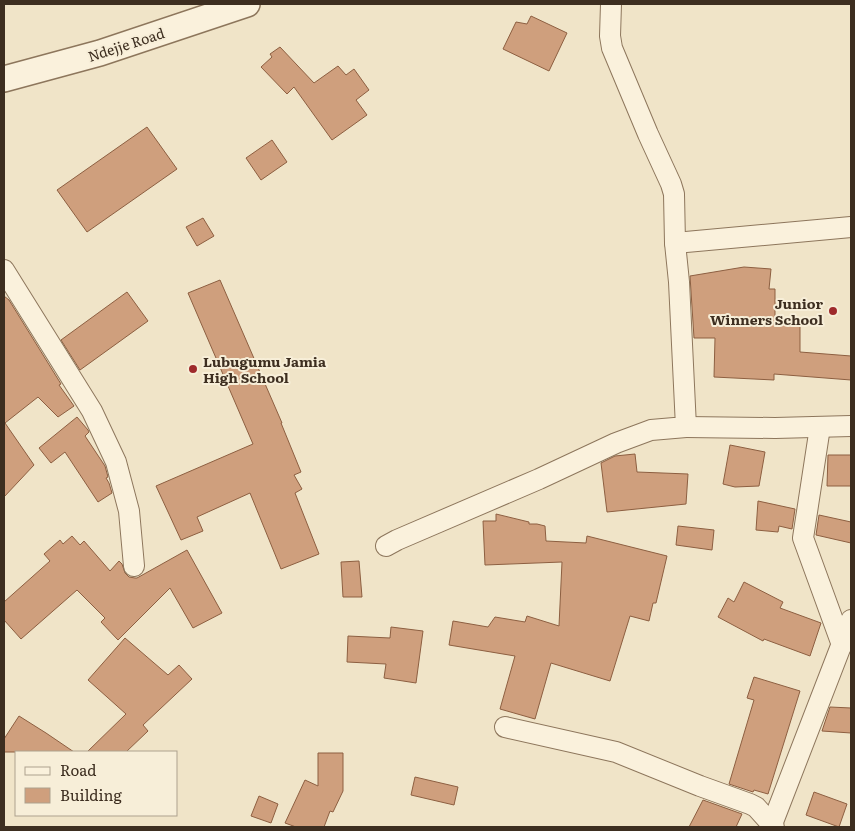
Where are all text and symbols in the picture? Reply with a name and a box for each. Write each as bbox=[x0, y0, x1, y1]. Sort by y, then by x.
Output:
street label: Ndejje Road bbox=[85, 22, 167, 66]
place label: Junior Winners School bbox=[710, 293, 823, 329]
marker: Junior Winners School bbox=[827, 305, 839, 317]
place label: Lubugumu Jamia High School bbox=[203, 351, 327, 387]
marker: Lubugumu Jamia High School bbox=[187, 363, 199, 375]
legend bbox=[15, 751, 178, 816]
text: Road bbox=[60, 758, 96, 781]
text: Building bbox=[60, 783, 122, 806]

